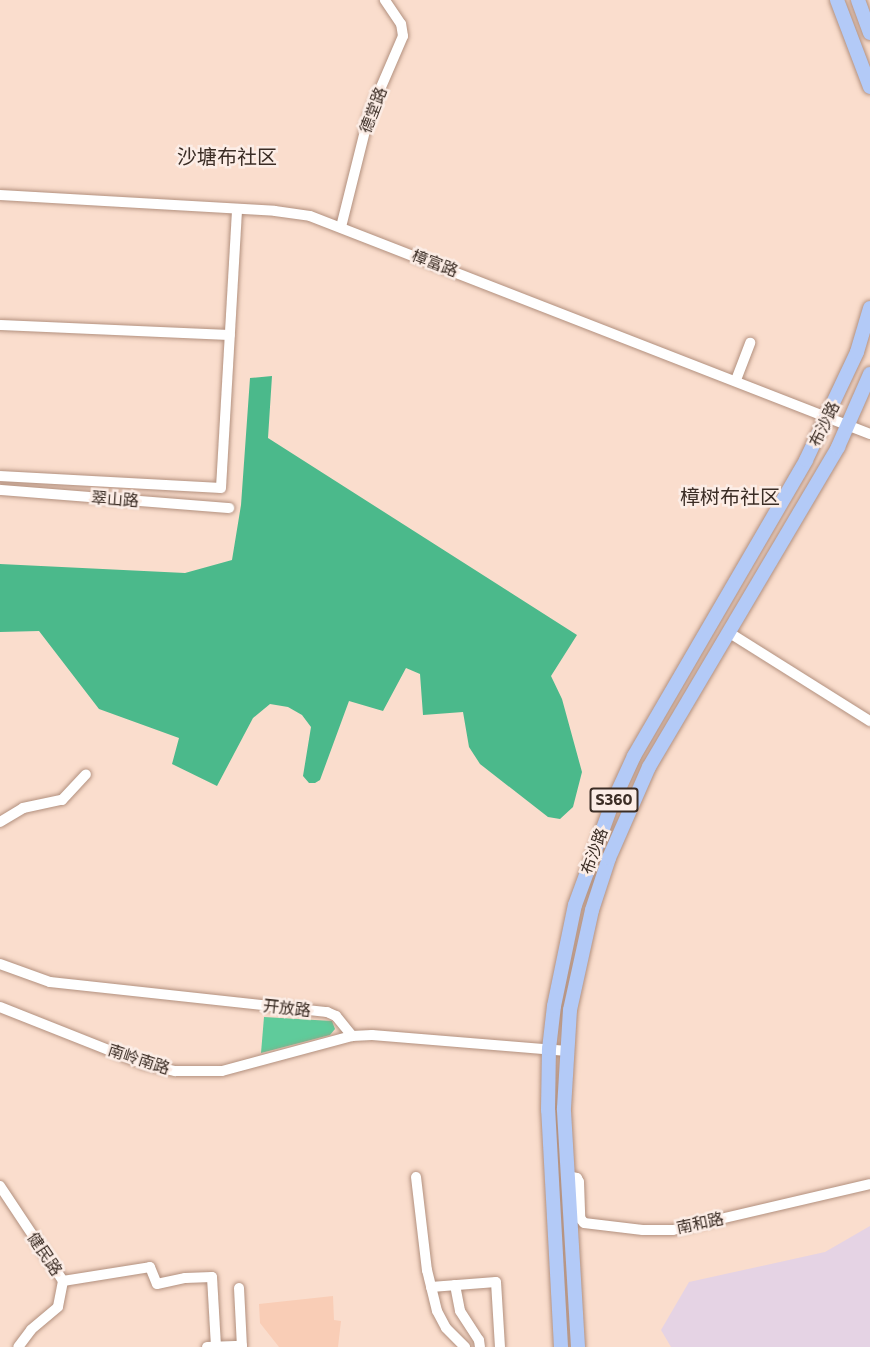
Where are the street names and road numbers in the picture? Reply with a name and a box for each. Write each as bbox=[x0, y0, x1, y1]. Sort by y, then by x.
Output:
street label: 德堂路 bbox=[355, 84, 391, 136]
street label: 樟富路 bbox=[409, 245, 461, 281]
street label: 布沙路 bbox=[805, 398, 843, 450]
street label: 翠山路 bbox=[90, 488, 140, 510]
road number: S360 bbox=[588, 788, 640, 812]
street label: 布沙路 bbox=[577, 825, 611, 877]
street label: 开放路 bbox=[262, 996, 312, 1020]
street label: 南岭南路 bbox=[106, 1040, 172, 1078]
street label: 南和路 bbox=[675, 1209, 725, 1237]
street label: 健民路 bbox=[24, 1229, 66, 1279]

